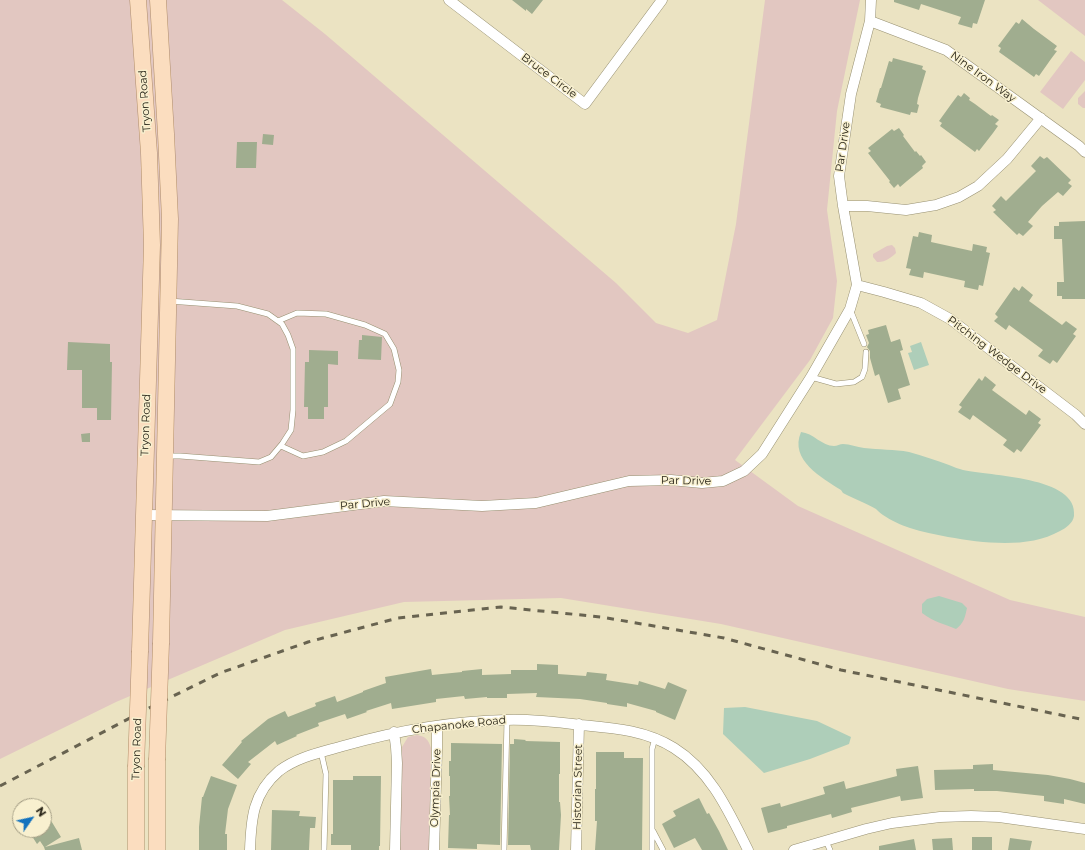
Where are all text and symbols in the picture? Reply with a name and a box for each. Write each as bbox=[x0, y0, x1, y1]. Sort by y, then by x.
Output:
street label: Nine Iron Way bbox=[948, 49, 1018, 105]
street label: Bruce Circle bbox=[518, 51, 580, 101]
street label: Tryon Road bbox=[136, 69, 154, 133]
street label: Par Drive bbox=[833, 121, 853, 173]
street label: Pitching Wedge Drive bbox=[945, 313, 1049, 397]
street label: Tryon Road bbox=[138, 394, 154, 456]
street label: Par Drive bbox=[661, 474, 711, 488]
street label: Par Drive bbox=[339, 495, 391, 513]
street label: Chapanoke Road bbox=[411, 713, 507, 737]
street label: Tryon Road bbox=[129, 718, 145, 780]
street label: Historian Street bbox=[571, 744, 585, 830]
street label: Olympia Drive bbox=[428, 749, 444, 827]
north arrow bbox=[12, 798, 52, 838]
text: N bbox=[33, 804, 49, 819]

